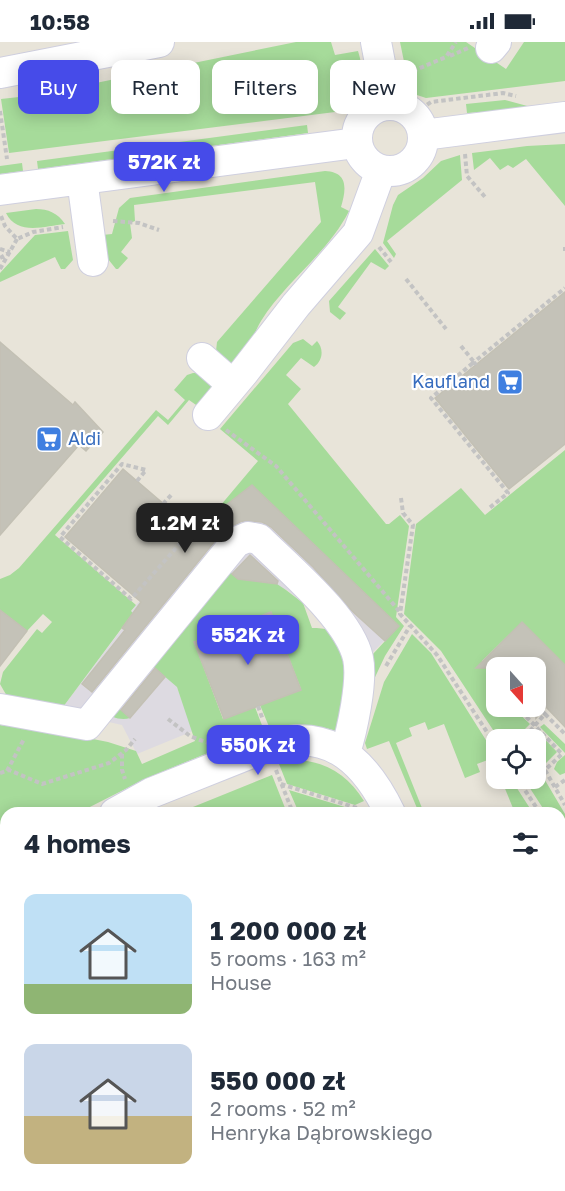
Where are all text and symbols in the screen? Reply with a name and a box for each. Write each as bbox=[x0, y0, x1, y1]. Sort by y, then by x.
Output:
text: 10:58 bbox=[30, 8, 90, 35]
chip: Buy bbox=[18, 60, 99, 114]
chip: Rent bbox=[111, 60, 200, 114]
chip: Filters bbox=[212, 60, 318, 114]
chip: New bbox=[330, 60, 417, 114]
pin: 572K zł bbox=[109, 142, 219, 193]
text: 572K zł bbox=[128, 149, 200, 173]
supermarket icon: Kaufland bbox=[495, 367, 525, 397]
place label: Kaufland bbox=[412, 370, 490, 392]
supermarket icon: Aldi bbox=[34, 424, 64, 454]
place label: Aldi bbox=[68, 427, 101, 449]
pin: 1.2M zł bbox=[130, 503, 240, 554]
text: 1.2M zł bbox=[150, 510, 220, 534]
pin: 552K zł bbox=[193, 615, 303, 666]
text: 552K zł bbox=[211, 622, 285, 646]
north arrow bbox=[486, 657, 546, 717]
map controls bbox=[486, 657, 546, 789]
pin: 550K zł bbox=[203, 725, 313, 776]
button: locate bbox=[486, 729, 546, 789]
text: 550K zł bbox=[221, 732, 295, 756]
icon: filters bbox=[509, 827, 542, 860]
text: 4 homes bbox=[24, 828, 131, 859]
text: 1 200 000 zł bbox=[210, 915, 366, 946]
icon: home bbox=[72, 918, 144, 990]
text: 5 rooms · 163 m² bbox=[210, 946, 366, 970]
text: House bbox=[210, 970, 272, 994]
text: 550 000 zł bbox=[210, 1065, 345, 1096]
icon: home bbox=[72, 1068, 144, 1140]
text: 2 rooms · 52 m² bbox=[210, 1096, 356, 1120]
text: Henryka Dąbrowskiego bbox=[210, 1120, 432, 1144]

